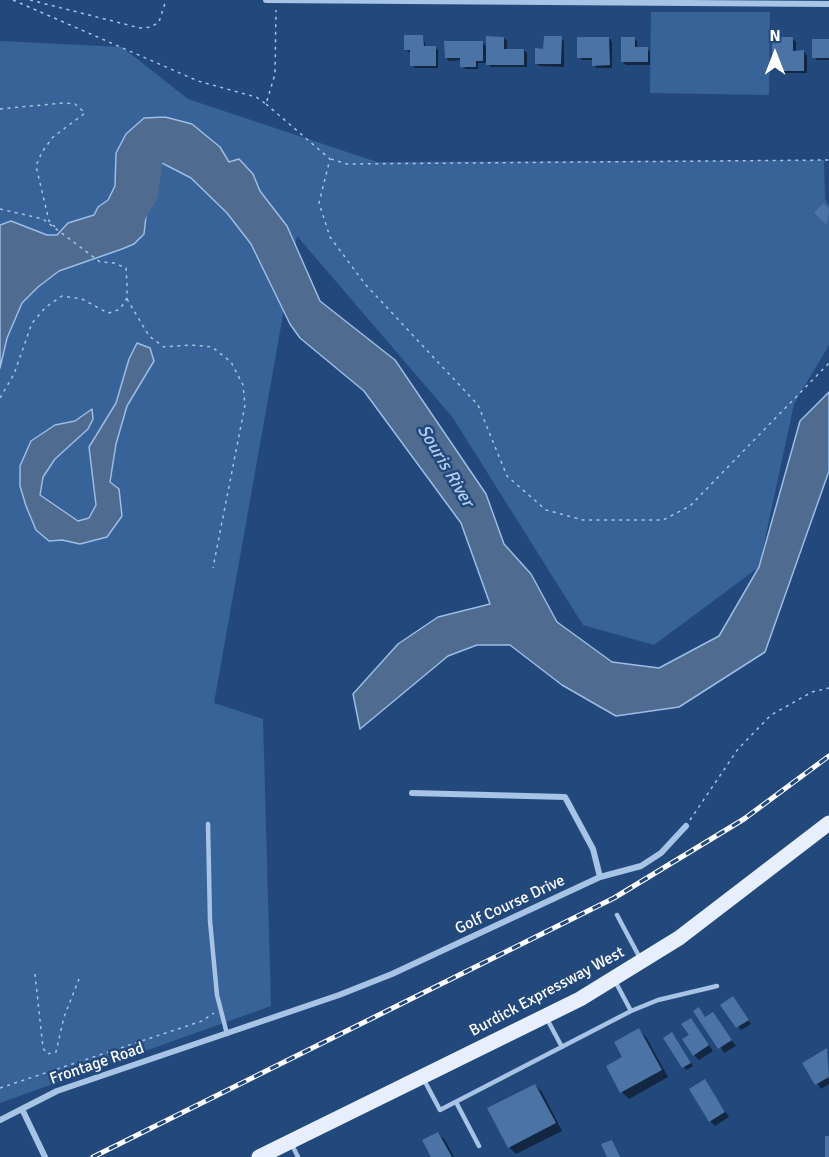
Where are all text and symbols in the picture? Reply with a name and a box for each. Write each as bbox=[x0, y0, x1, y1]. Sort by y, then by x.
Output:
north arrow bbox=[745, 24, 805, 84]
text: N bbox=[769, 26, 781, 46]
water label: Souris River bbox=[412, 421, 478, 511]
street label: Golf Course Drive bbox=[452, 871, 568, 939]
street label: Burdick Expressway West bbox=[466, 943, 628, 1041]
street label: Frontage Road bbox=[47, 1039, 147, 1089]

